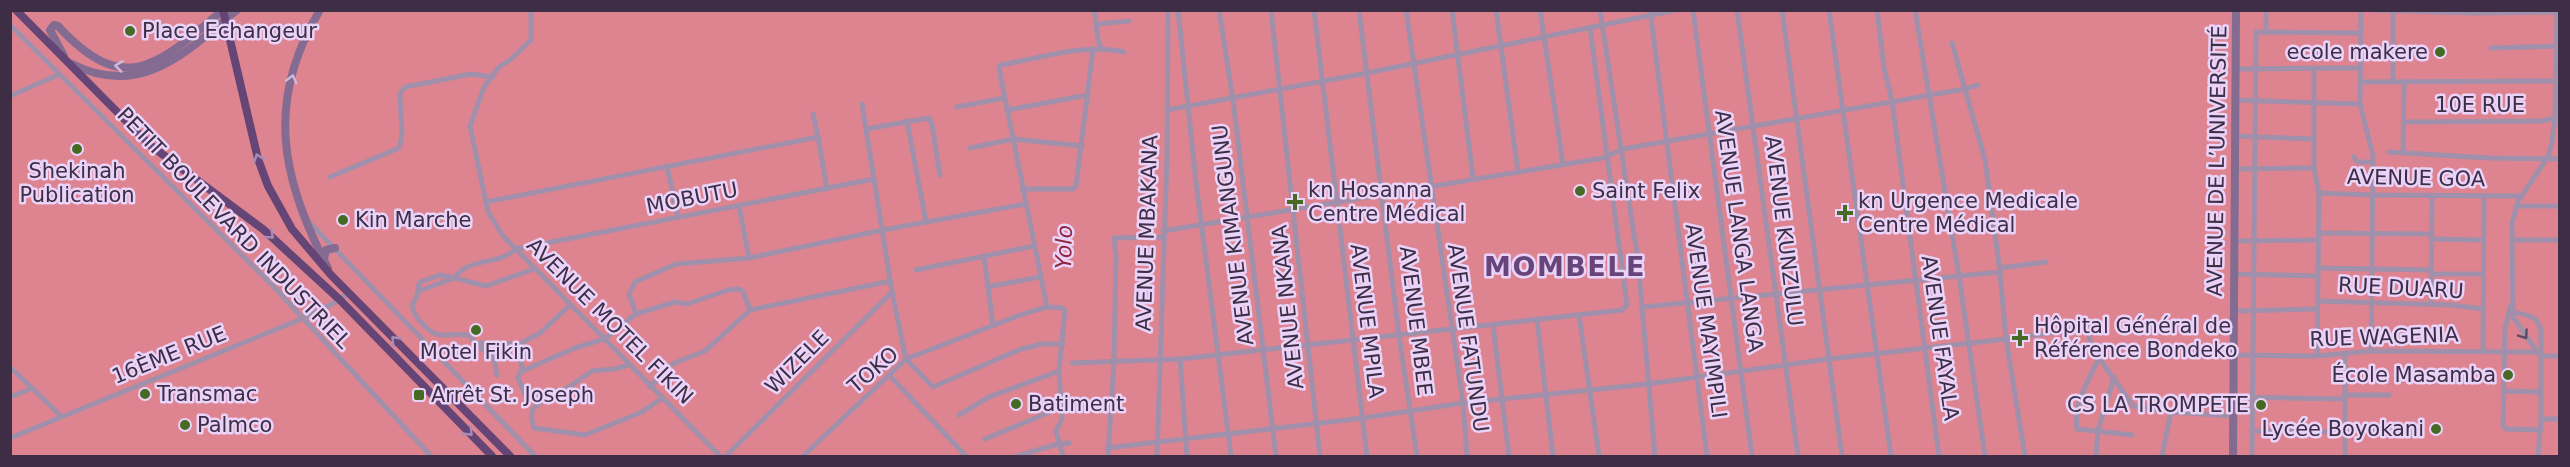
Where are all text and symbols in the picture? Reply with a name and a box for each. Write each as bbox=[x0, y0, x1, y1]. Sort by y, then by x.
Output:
place label: Place Echangeur bbox=[142, 19, 317, 43]
marker: Place Echangeur bbox=[123, 24, 137, 38]
street label: AVENUE DE L’UNIVERSITÉ bbox=[2202, 25, 2231, 297]
place label: ecole makere bbox=[2287, 40, 2428, 64]
marker: ecole makere bbox=[2433, 45, 2447, 59]
one-way arrow bbox=[115, 61, 124, 73]
one-way arrow bbox=[284, 74, 297, 84]
street label: 10E RUE bbox=[2435, 93, 2525, 117]
street label: PETIT BOULEVARD INDUSTRIEL bbox=[112, 103, 356, 354]
street label: AVENUE LANGA LANGA bbox=[1710, 108, 1768, 354]
street label: AVENUE KIMANGUNU bbox=[1208, 123, 1258, 347]
street label: AVENUE MBAKANA bbox=[1132, 134, 1162, 332]
street label: AVENUE KUNZULU bbox=[1760, 134, 1808, 328]
marker: Shekinah Publication bbox=[70, 142, 84, 156]
one-way arrow bbox=[252, 153, 265, 164]
place label: Shekinah Publication bbox=[19, 159, 135, 207]
street label: AVENUE GOA bbox=[2347, 165, 2486, 191]
street label: MOBUTU bbox=[644, 177, 740, 219]
place label: kn Hosanna Centre Médical bbox=[1308, 178, 1465, 226]
place label: Saint Felix bbox=[1592, 179, 1700, 203]
marker: Saint Felix bbox=[1573, 184, 1587, 198]
place label: kn Urgence Medicale Centre Médical bbox=[1858, 189, 2078, 237]
marker: kn Hosanna Centre Médical bbox=[1286, 193, 1304, 211]
marker: kn Urgence Medicale Centre Médical bbox=[1836, 204, 1854, 222]
place label: Kin Marche bbox=[355, 208, 472, 232]
marker: Kin Marche bbox=[336, 213, 350, 227]
street label: AVENUE MAYIMPILI bbox=[1680, 222, 1732, 420]
street label: AVENUE NKANA bbox=[1267, 223, 1309, 390]
water label: Yolo bbox=[1051, 225, 1077, 269]
one-way arrow bbox=[263, 228, 274, 239]
street label: AVENUE MOTEL FIKIN bbox=[522, 233, 698, 409]
street label: AVENUE FATUNDU bbox=[1443, 242, 1493, 434]
street label: AVENUE MPILA bbox=[1346, 243, 1388, 400]
street label: AVENUE MBEE bbox=[1395, 245, 1437, 397]
district label: MOMBELE bbox=[1484, 251, 1646, 282]
street label: AVENUE FAYALA bbox=[1917, 254, 1964, 423]
street label: RUE DUARU bbox=[2338, 273, 2464, 303]
place label: Hôpital Général de Référence Bondeko bbox=[2034, 314, 2238, 362]
street label: 16ÈME RUE bbox=[108, 320, 230, 389]
street label: RUE WAGENIA bbox=[2309, 322, 2460, 352]
marker: Motel Fikin bbox=[469, 323, 483, 337]
street label: WIZELE bbox=[760, 325, 834, 399]
one-way arrow bbox=[2517, 328, 2528, 339]
marker: Hôpital Général de Référence Bondeko bbox=[2011, 329, 2029, 347]
one-way arrow bbox=[391, 336, 402, 346]
place label: Motel Fikin bbox=[420, 340, 532, 364]
street label: TOKO bbox=[842, 342, 903, 399]
place label: École Masamba bbox=[2331, 362, 2496, 387]
marker: École Masamba bbox=[2501, 368, 2515, 382]
place label: Transmac bbox=[156, 382, 257, 406]
place label: Arrêt St. Joseph bbox=[431, 383, 594, 407]
marker: Transmac bbox=[138, 387, 152, 401]
marker: Arrêt St. Joseph bbox=[412, 388, 426, 402]
place label: Batiment bbox=[1028, 392, 1124, 416]
place label: CS LA TROMPETE bbox=[2067, 393, 2249, 417]
marker: Batiment bbox=[1009, 397, 1023, 411]
marker: CS LA TROMPETE bbox=[2254, 398, 2268, 412]
place label: Palmco bbox=[197, 413, 272, 437]
place label: Lycée Boyokani bbox=[2261, 417, 2424, 441]
marker: Palmco bbox=[178, 418, 192, 432]
marker: Lycée Boyokani bbox=[2429, 422, 2443, 436]
one-way arrow bbox=[461, 425, 472, 436]

